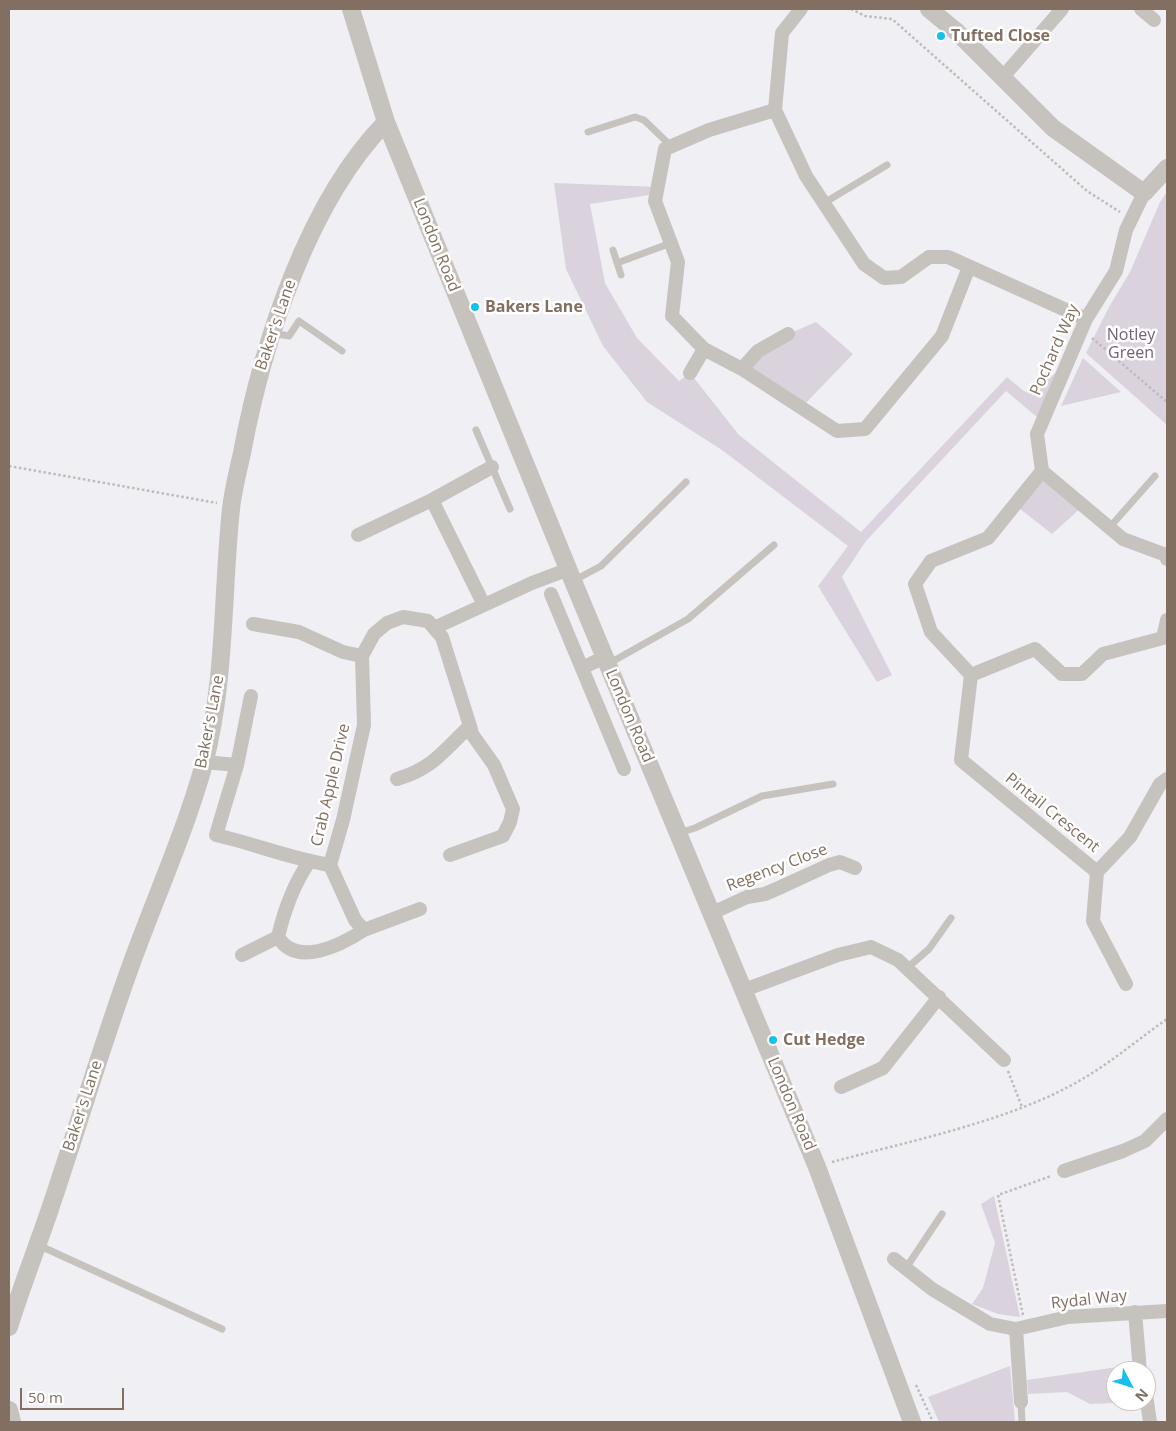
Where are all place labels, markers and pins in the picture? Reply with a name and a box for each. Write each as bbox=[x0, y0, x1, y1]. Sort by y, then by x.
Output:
place label: Tufted Close bbox=[951, 26, 1050, 46]
marker: Tufted Close bbox=[935, 30, 947, 42]
place label: Bakers Lane bbox=[485, 297, 583, 317]
marker: Bakers Lane bbox=[469, 301, 481, 313]
place label: Cut Hedge bbox=[783, 1030, 865, 1050]
marker: Cut Hedge bbox=[767, 1034, 779, 1046]

